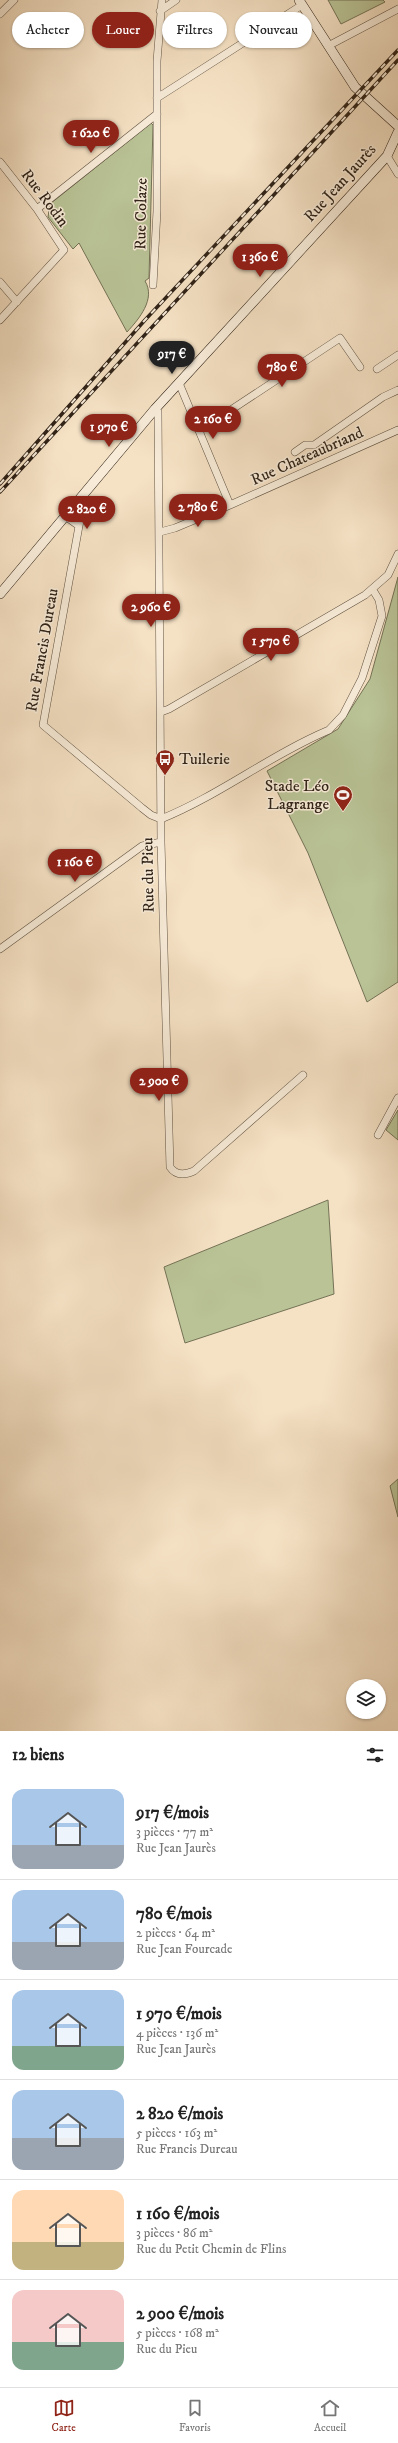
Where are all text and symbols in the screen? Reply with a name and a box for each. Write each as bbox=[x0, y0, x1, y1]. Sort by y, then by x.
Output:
chip: Acheter bbox=[12, 12, 84, 48]
chip: Louer bbox=[92, 12, 154, 48]
chip: Filtres bbox=[162, 12, 227, 48]
chip: Nouveau bbox=[235, 12, 312, 48]
pin: 1 620 € bbox=[54, 120, 128, 154]
text: 1 620 € bbox=[72, 125, 110, 141]
street label: Rue Jean Jaurès bbox=[300, 140, 380, 226]
street label: Rue Rodin bbox=[17, 165, 74, 231]
street label: Rue Colaze bbox=[130, 177, 152, 250]
pin: 1 360 € bbox=[223, 244, 297, 278]
text: 1 360 € bbox=[242, 249, 278, 265]
pin: 917 € bbox=[144, 341, 200, 375]
text: 917 € bbox=[158, 346, 186, 362]
pin: 780 € bbox=[254, 354, 310, 388]
text: 780 € bbox=[267, 359, 297, 375]
pin: 2 160 € bbox=[176, 406, 250, 440]
text: 2 160 € bbox=[194, 411, 232, 427]
pin: 1 970 € bbox=[72, 414, 146, 448]
text: 1 970 € bbox=[90, 419, 128, 435]
street label: Rue Chateaubriand bbox=[248, 422, 366, 490]
pin: 2 780 € bbox=[161, 494, 235, 528]
pin: 2 820 € bbox=[50, 496, 124, 530]
text: 2 780 € bbox=[178, 499, 218, 515]
text: 2 820 € bbox=[67, 501, 107, 517]
street label: Rue Francis Dureau bbox=[21, 586, 63, 713]
pin: 2 960 € bbox=[114, 594, 188, 628]
text: 2 960 € bbox=[131, 599, 171, 615]
pin: 1 570 € bbox=[234, 628, 308, 662]
text: 1 570 € bbox=[252, 633, 290, 649]
bus stop icon: Tuilerie bbox=[154, 748, 176, 776]
place label: Tuilerie bbox=[179, 749, 230, 769]
place label: Stade Léo Lagrange bbox=[265, 776, 329, 814]
sports icon: Stade Léo Lagrange bbox=[332, 784, 354, 812]
street label: Rue du Pieu bbox=[137, 837, 159, 913]
pin: 1 160 € bbox=[38, 849, 112, 883]
text: 1 160 € bbox=[57, 854, 93, 870]
pin: 2 900 € bbox=[122, 1068, 196, 1102]
text: 2 900 € bbox=[139, 1073, 179, 1089]
map controls bbox=[346, 1679, 386, 1719]
button: layers bbox=[346, 1679, 386, 1719]
text: 12 biens bbox=[12, 1744, 64, 1766]
icon: filters bbox=[364, 1744, 386, 1766]
text: 917 €/mois bbox=[136, 1802, 209, 1824]
icon: home bbox=[44, 1805, 92, 1853]
text: 3 pièces · 77 m² bbox=[136, 1824, 213, 1840]
text: Rue Jean Jaurès bbox=[136, 1840, 216, 1856]
text: 780 €/mois bbox=[136, 1903, 212, 1925]
icon: home bbox=[44, 1906, 92, 1954]
text: 2 pièces · 64 m² bbox=[136, 1925, 215, 1941]
text: Rue Jean Fourcade bbox=[136, 1941, 232, 1957]
text: 1 970 €/mois bbox=[136, 2003, 222, 2025]
icon: home bbox=[44, 2006, 92, 2054]
text: 4 pièces · 136 m² bbox=[136, 2025, 218, 2041]
text: Rue Jean Jaurès bbox=[136, 2041, 216, 2057]
text: 2 820 €/mois bbox=[136, 2103, 223, 2125]
icon: home bbox=[44, 2106, 92, 2154]
text: 5 pièces · 163 m² bbox=[136, 2125, 217, 2141]
text: Rue Francis Dureau bbox=[136, 2141, 238, 2157]
text: 1 160 €/mois bbox=[136, 2203, 219, 2225]
icon: home bbox=[44, 2206, 92, 2254]
text: 3 pièces · 86 m² bbox=[136, 2225, 213, 2241]
text: Rue du Petit Chemin de Flins bbox=[136, 2241, 286, 2257]
text: 2 900 €/mois bbox=[136, 2303, 224, 2325]
icon: home bbox=[44, 2306, 92, 2354]
text: 5 pièces · 168 m² bbox=[136, 2325, 219, 2341]
text: Rue du Pieu bbox=[136, 2341, 197, 2357]
tab: Carte bbox=[52, 2397, 76, 2435]
tab: Favoris bbox=[179, 2397, 211, 2435]
tab: Accueil bbox=[314, 2397, 346, 2435]

